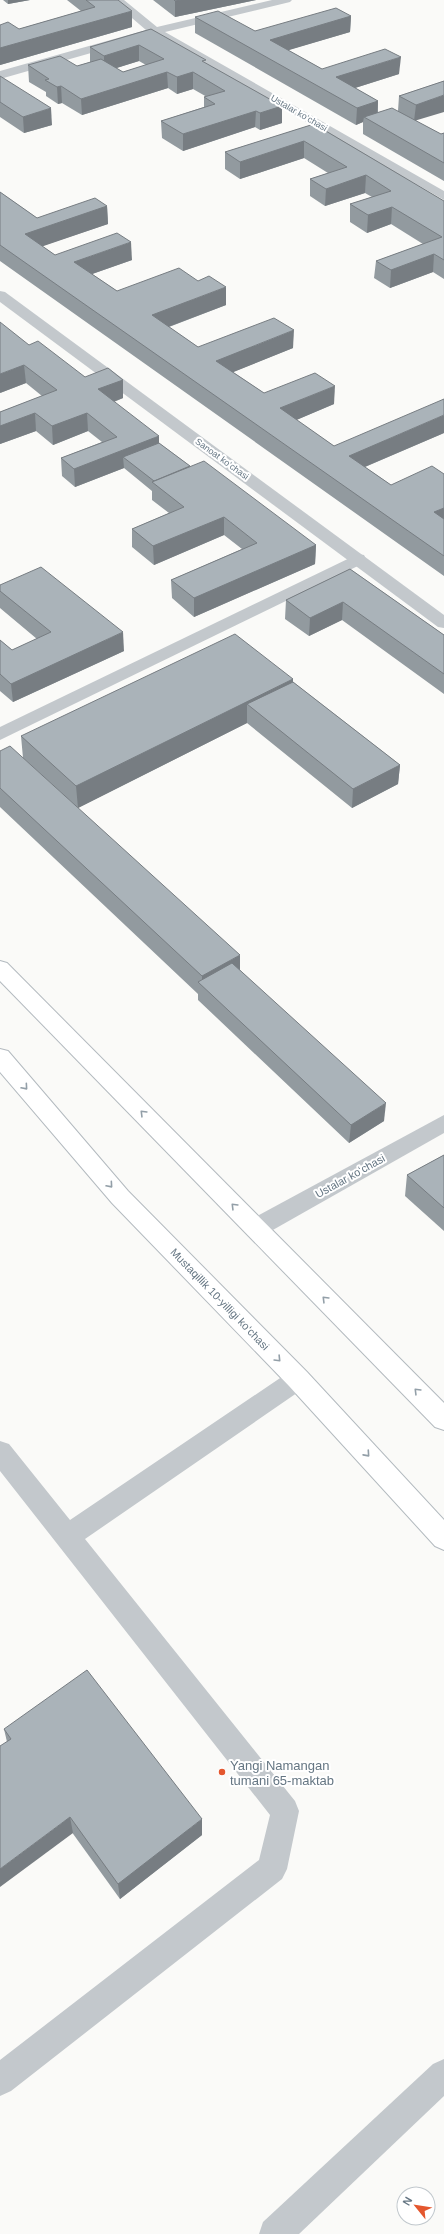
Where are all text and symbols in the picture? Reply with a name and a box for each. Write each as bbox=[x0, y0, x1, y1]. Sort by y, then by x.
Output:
street label: Ustalar koʻchasi bbox=[269, 93, 329, 133]
street label: Sanoat koʻchasi bbox=[193, 436, 251, 482]
one-way arrow bbox=[21, 1082, 28, 1089]
one-way arrow bbox=[140, 1110, 148, 1118]
street label: Ustalar koʻchasi bbox=[313, 1152, 387, 1200]
one-way arrow bbox=[106, 1181, 113, 1188]
one-way arrow bbox=[231, 1203, 239, 1211]
street label: Mustaqillik 10-yilligi ko'chasi bbox=[168, 1246, 272, 1352]
one-way arrow bbox=[322, 1296, 330, 1304]
one-way arrow bbox=[274, 1354, 281, 1362]
one-way arrow bbox=[414, 1388, 422, 1396]
one-way arrow bbox=[362, 1450, 369, 1457]
place label: Yangi Namangan tumani 65-maktab bbox=[230, 1758, 334, 1788]
marker: Yangi Namangan tumani 65-maktab bbox=[217, 1767, 227, 1777]
north arrow bbox=[396, 2186, 436, 2226]
text: N bbox=[400, 2195, 415, 2207]

